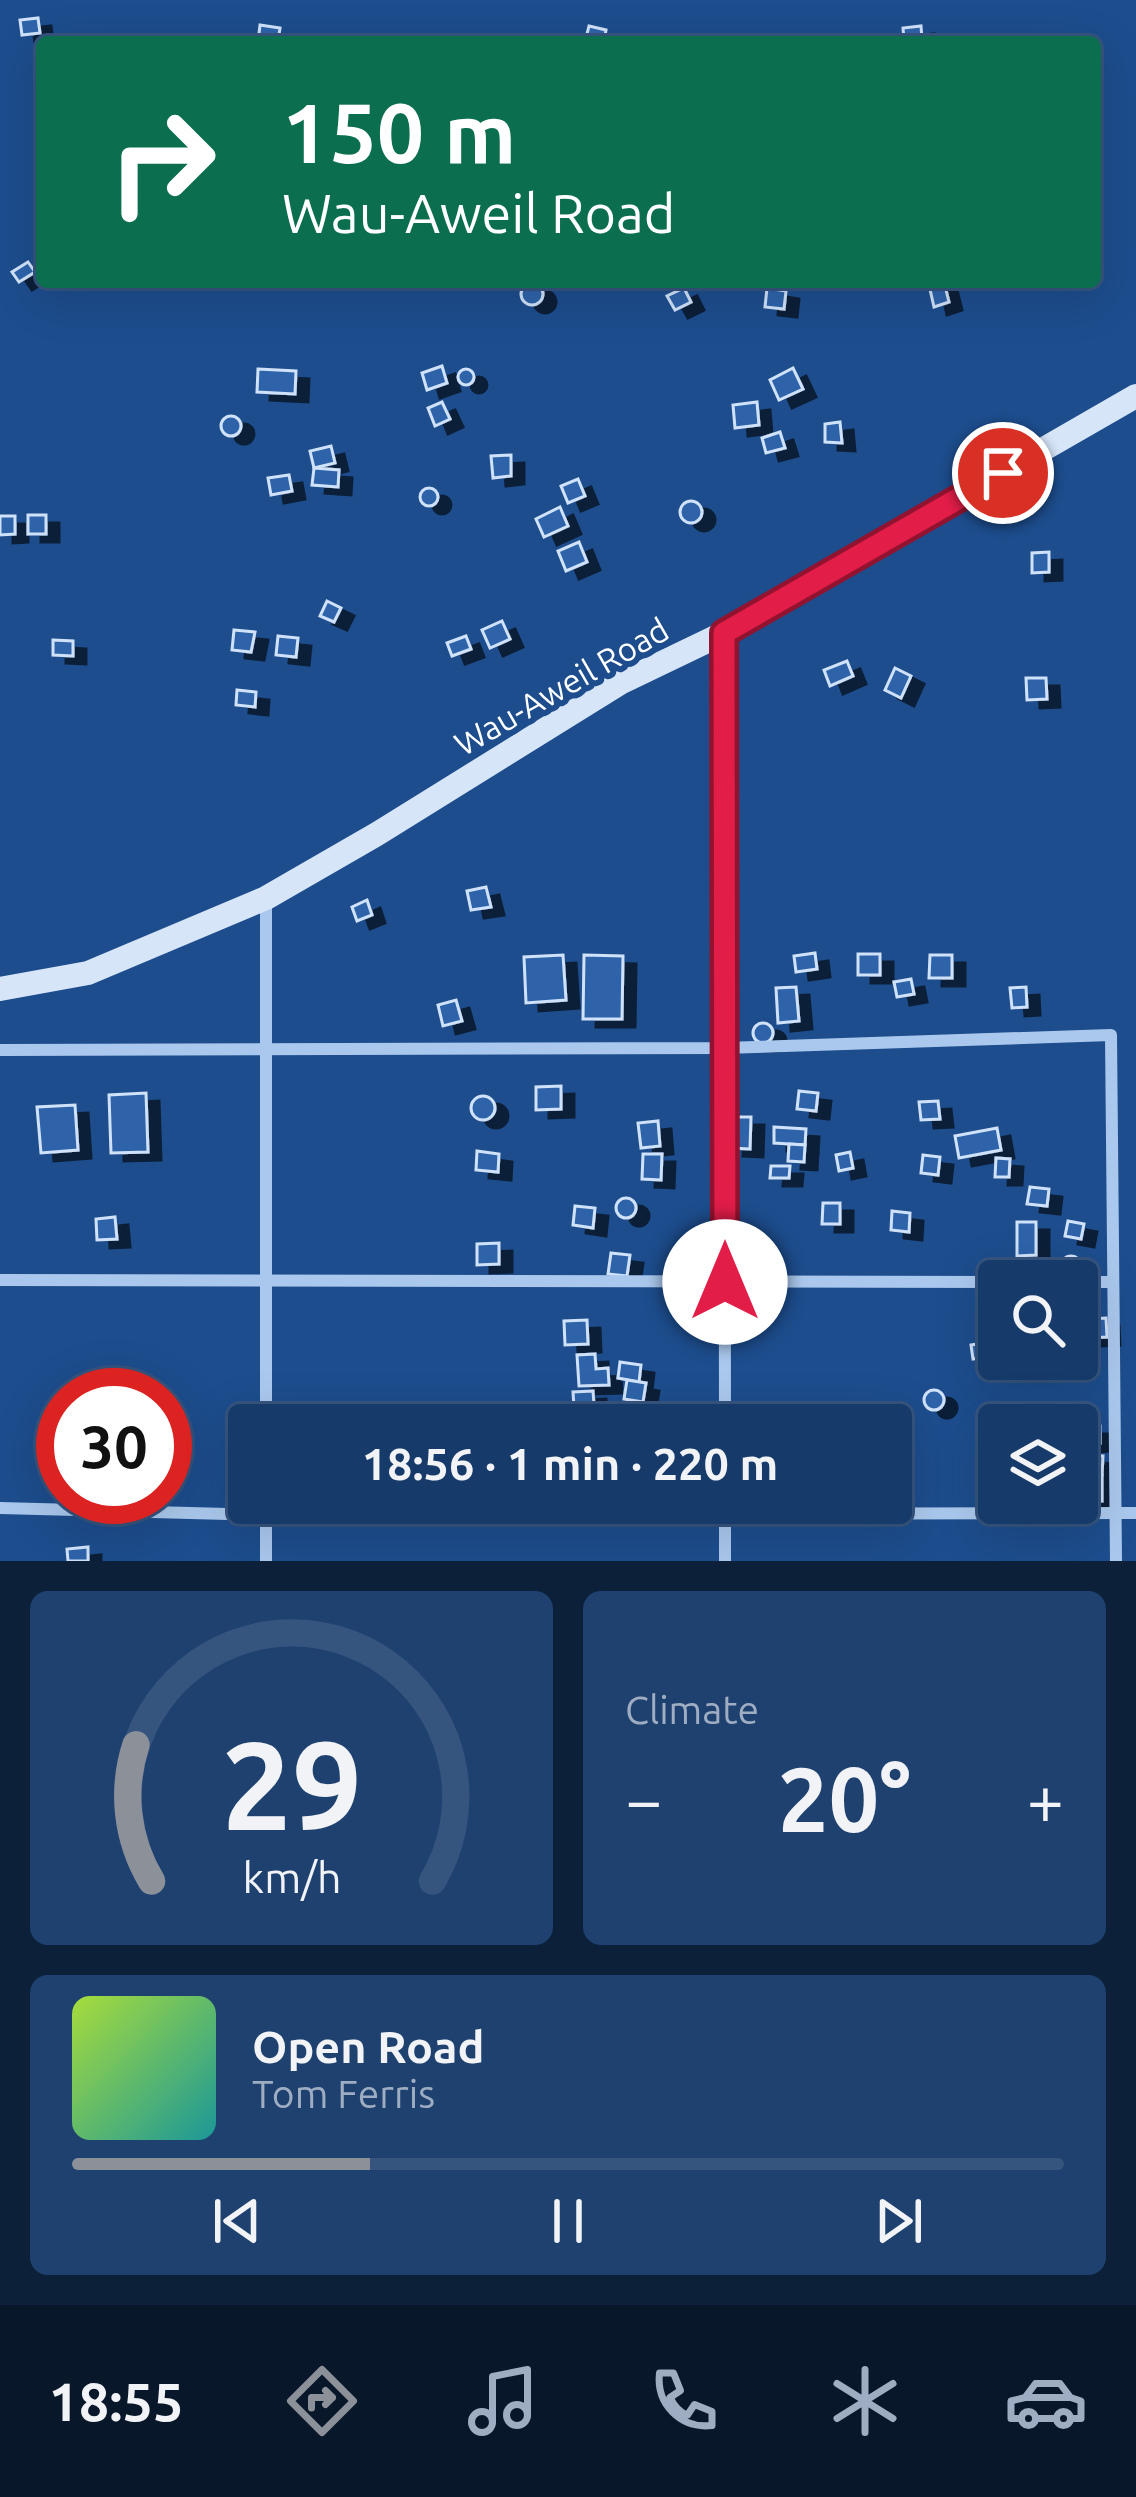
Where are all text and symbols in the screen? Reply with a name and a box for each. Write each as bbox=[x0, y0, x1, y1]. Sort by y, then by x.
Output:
icon: right bbox=[84, 84, 240, 240]
text: 150 m bbox=[282, 85, 516, 179]
text: Wau-Aweil Road bbox=[282, 183, 675, 243]
pin bbox=[952, 422, 1054, 524]
icon: arrive bbox=[970, 440, 1036, 506]
street label: Wau-Aweil Road bbox=[448, 610, 674, 762]
position arrow bbox=[662, 1219, 788, 1345]
map controls bbox=[978, 1260, 1098, 1524]
button: search bbox=[978, 1260, 1098, 1380]
speed limit sign: 30 bbox=[36, 1368, 192, 1524]
button: layers bbox=[978, 1404, 1098, 1524]
text: 18:56 · 1 min · 220 m bbox=[362, 1438, 778, 1489]
text: Climate bbox=[625, 1688, 759, 1731]
text: 29 bbox=[221, 1714, 362, 1854]
text: 20° bbox=[778, 1748, 911, 1849]
text: − bbox=[625, 1762, 662, 1836]
text: + bbox=[1027, 1762, 1064, 1836]
text: km/h bbox=[242, 1853, 341, 1901]
text: Open Road bbox=[252, 2021, 484, 2072]
text: Tom Ferris bbox=[252, 2072, 435, 2115]
icon: previous bbox=[204, 2188, 270, 2254]
icon: pause bbox=[535, 2188, 601, 2254]
icon: next bbox=[866, 2188, 932, 2254]
icon: directions bbox=[280, 2359, 364, 2443]
icon: music bbox=[461, 2359, 545, 2443]
icon: phone bbox=[642, 2359, 726, 2443]
icon: climate bbox=[823, 2359, 907, 2443]
icon: car bbox=[1004, 2359, 1088, 2443]
text: 18:55 bbox=[48, 2371, 184, 2431]

